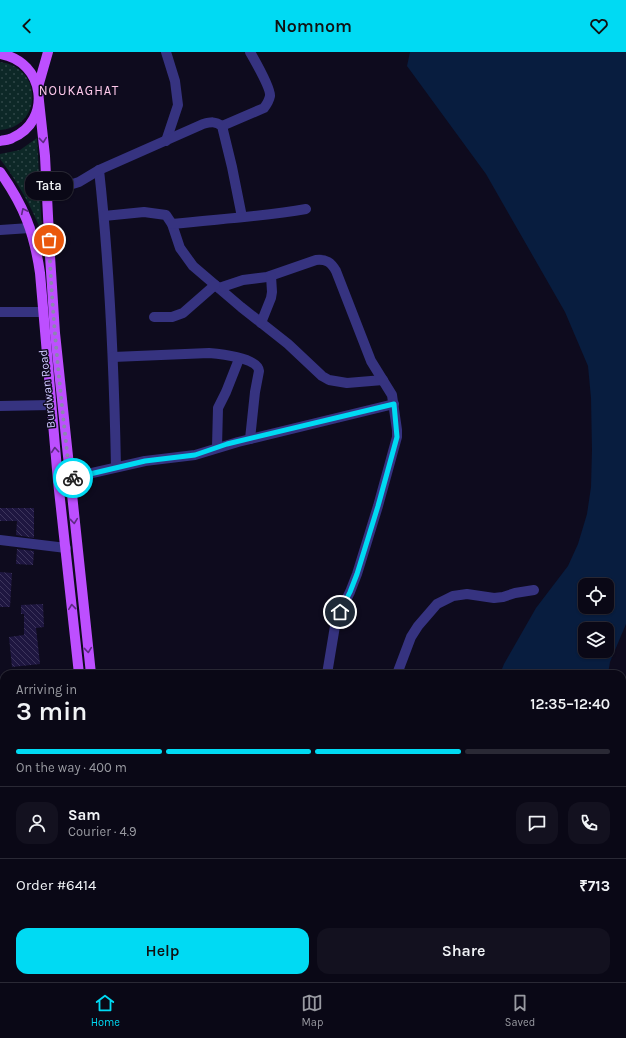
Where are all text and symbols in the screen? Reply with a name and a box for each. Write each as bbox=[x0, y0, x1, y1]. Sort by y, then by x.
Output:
icon: back bbox=[16, 15, 38, 37]
text: Nomnom bbox=[274, 15, 352, 37]
icon: heart bbox=[588, 15, 610, 37]
district label: NOUKAGHAT bbox=[39, 83, 119, 98]
one-way arrow bbox=[38, 137, 47, 143]
callout: Tata bbox=[25, 172, 73, 200]
text: Tata bbox=[36, 178, 62, 193]
one-way arrow bbox=[21, 208, 28, 216]
pin bbox=[32, 223, 66, 257]
icon: bag bbox=[38, 229, 60, 251]
street label: Burdwan Road bbox=[36, 349, 58, 429]
one-way arrow bbox=[51, 447, 60, 453]
courier bbox=[53, 458, 93, 498]
icon: bike bbox=[62, 467, 84, 489]
one-way arrow bbox=[69, 518, 78, 524]
map controls bbox=[578, 578, 614, 658]
button: locate bbox=[578, 578, 614, 614]
pin bbox=[323, 595, 357, 629]
icon: home bbox=[329, 601, 351, 623]
one-way arrow bbox=[68, 604, 77, 610]
button: layers bbox=[578, 622, 614, 658]
one-way arrow bbox=[83, 647, 92, 653]
text: Arriving in bbox=[16, 682, 77, 697]
text: 12:35–12:40 bbox=[530, 695, 610, 713]
text: 3 min bbox=[16, 696, 87, 727]
text: On the way · 400 m bbox=[16, 760, 127, 775]
button: person bbox=[16, 802, 58, 844]
button: chat bbox=[516, 802, 558, 844]
button: phone bbox=[568, 802, 610, 844]
text: Sam bbox=[68, 806, 101, 824]
text: Courier · 4.9 bbox=[68, 824, 137, 839]
text: Order #6414 bbox=[16, 876, 96, 894]
text: ₹713 bbox=[579, 877, 610, 895]
button: Help bbox=[16, 928, 309, 974]
button: Share bbox=[317, 928, 610, 974]
tab: Home bbox=[91, 992, 120, 1029]
tab: Map bbox=[301, 992, 323, 1029]
tab: Saved bbox=[505, 992, 535, 1029]

